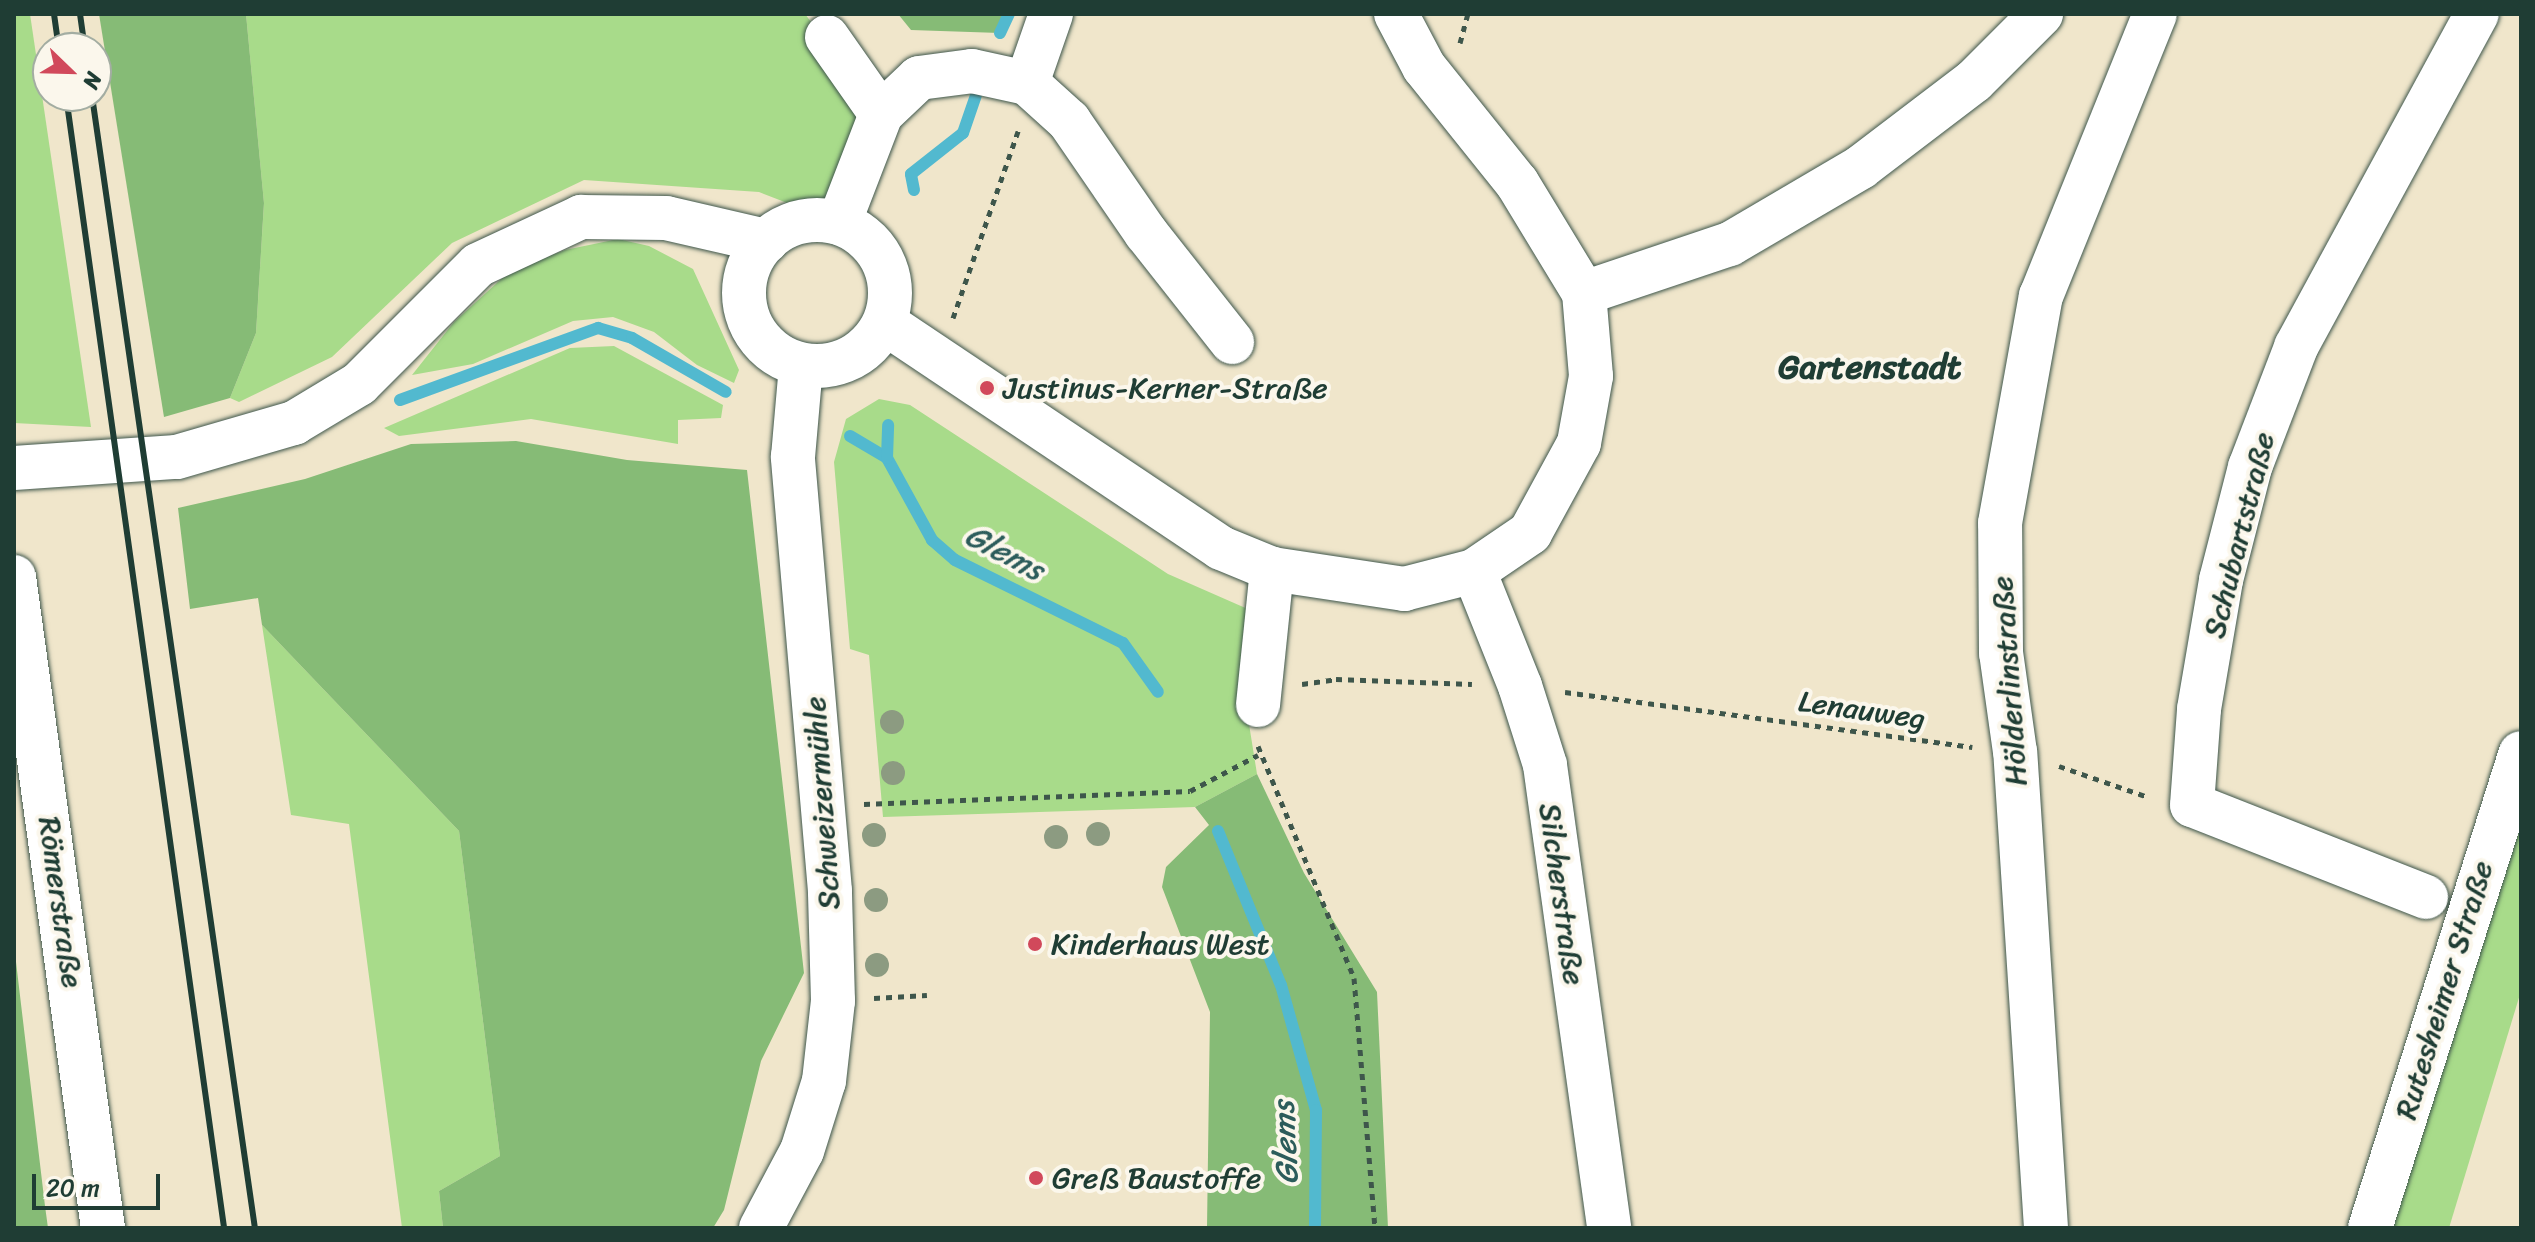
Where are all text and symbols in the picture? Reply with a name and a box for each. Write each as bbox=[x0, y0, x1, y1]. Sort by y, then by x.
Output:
north arrow bbox=[32, 32, 112, 112]
text: N bbox=[72, 66, 114, 95]
district label: Gartenstadt bbox=[1778, 348, 1962, 388]
place label: Justinus-Kerner-Straße bbox=[1003, 370, 1328, 406]
marker: Justinus-Kerner-Straße bbox=[978, 379, 996, 397]
street label: Schubartstraße bbox=[2196, 428, 2282, 642]
water label: Glems bbox=[958, 517, 1050, 589]
street label: Hölderlinstraße bbox=[1984, 575, 2034, 787]
street label: Lenauweg bbox=[1796, 683, 1928, 737]
street label: Schweizermühle bbox=[797, 695, 847, 911]
street label: Silcherstraße bbox=[1531, 801, 1593, 987]
street label: Römerstraße bbox=[31, 814, 91, 990]
street label: Rutesheimer Straße bbox=[2387, 856, 2501, 1124]
place label: Kinderhaus West bbox=[1051, 926, 1271, 962]
marker: Kinderhaus West bbox=[1026, 935, 1044, 953]
water label: Glems bbox=[1265, 1100, 1307, 1186]
scale bar bbox=[36, 1158, 164, 1208]
place label: Greß Baustoffe bbox=[1052, 1160, 1261, 1196]
text: 20 m bbox=[46, 1167, 100, 1209]
marker: Greß Baustoffe bbox=[1027, 1169, 1045, 1187]

